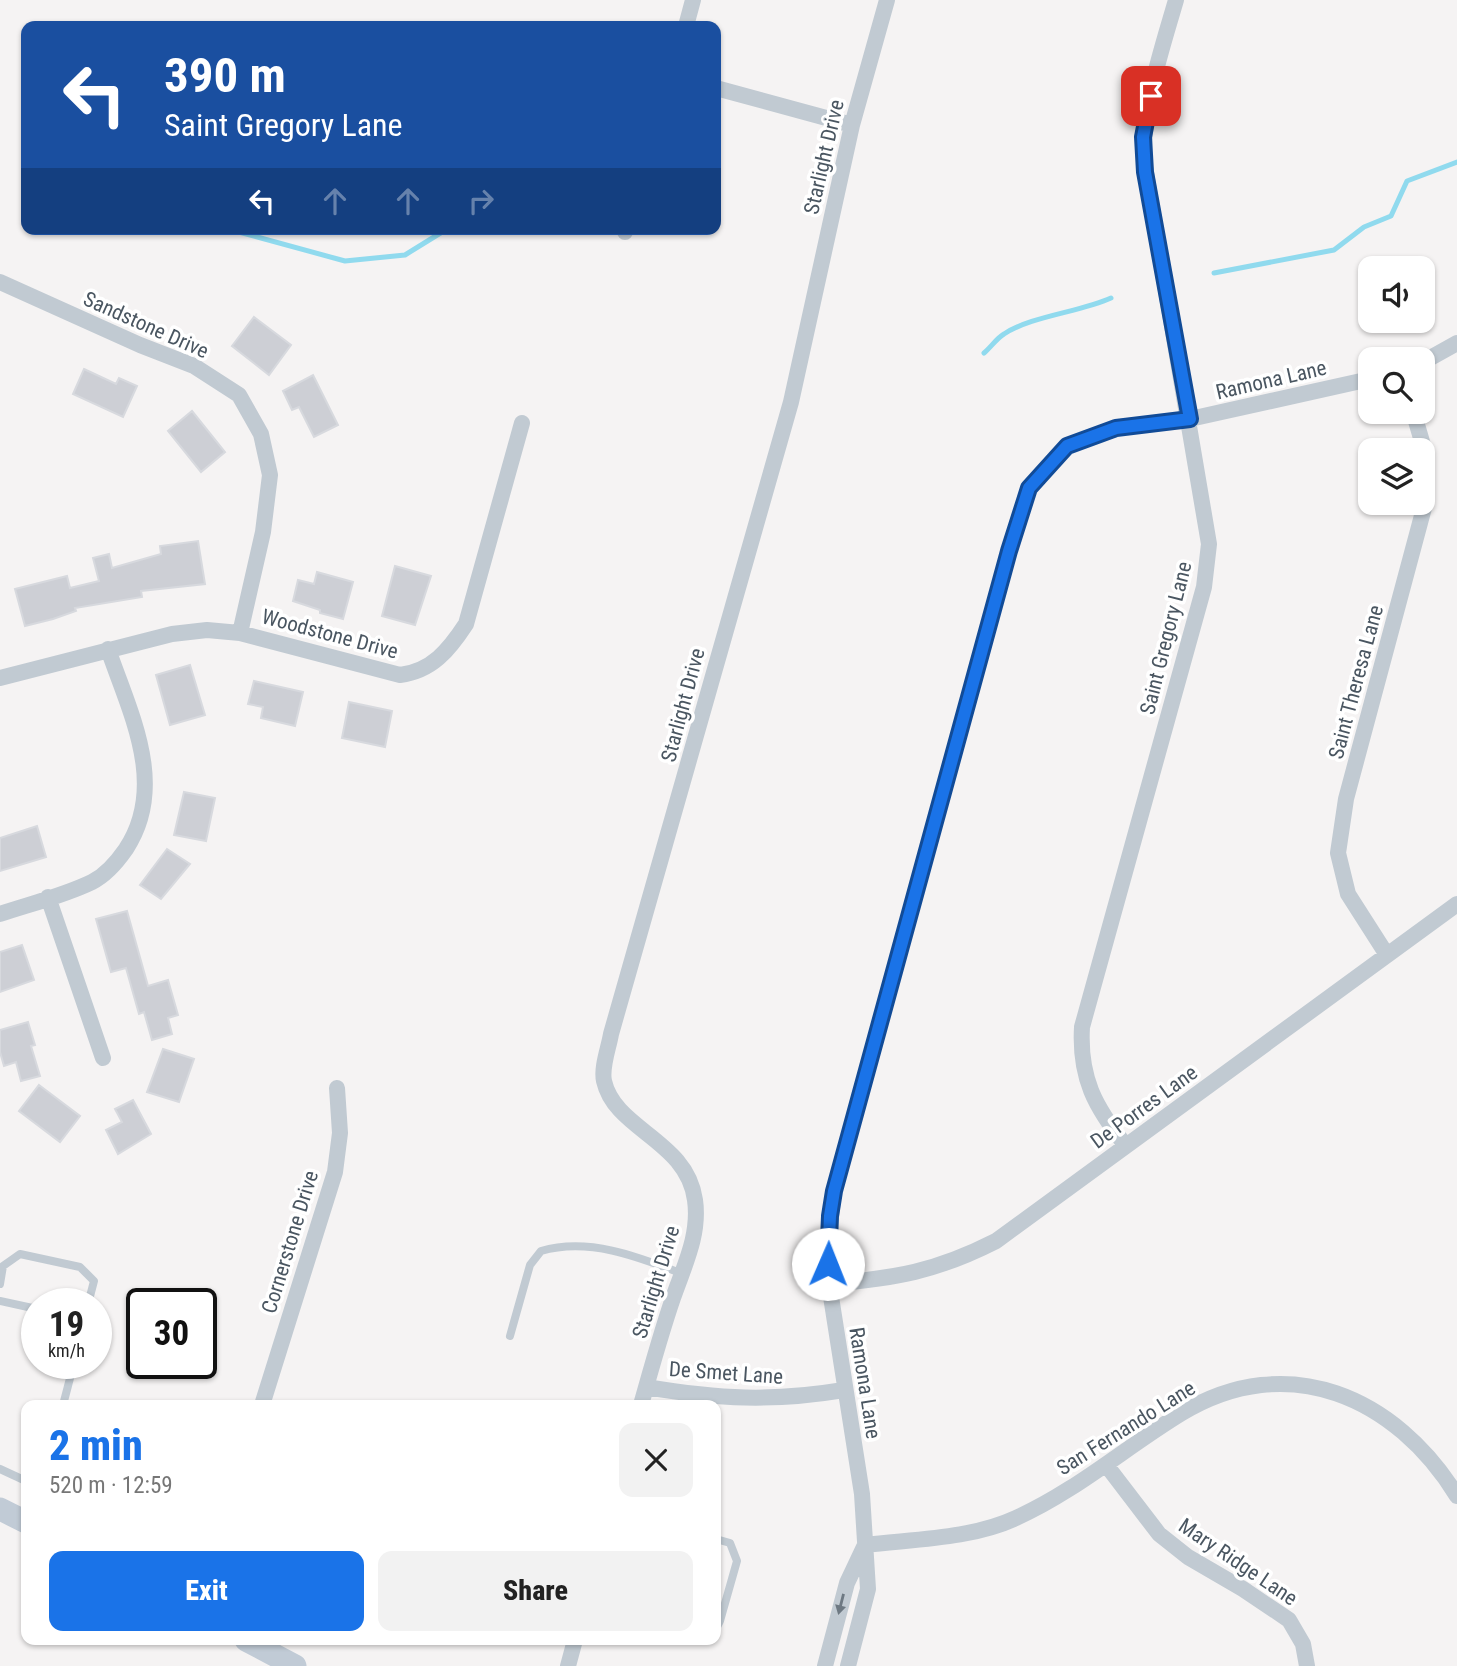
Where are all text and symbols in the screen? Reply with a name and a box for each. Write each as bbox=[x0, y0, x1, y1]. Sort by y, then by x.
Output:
text: 390 m bbox=[164, 47, 286, 104]
icon: left bbox=[49, 49, 140, 140]
pin bbox=[1121, 66, 1181, 126]
icon: arrive bbox=[1132, 77, 1170, 115]
street label: Starlight Drive bbox=[799, 97, 849, 217]
text: Saint Gregory Lane bbox=[164, 106, 403, 144]
icon: left bbox=[243, 182, 281, 220]
icon: ahead bbox=[316, 182, 354, 220]
icon: ahead bbox=[389, 182, 427, 220]
icon: right bbox=[462, 182, 500, 220]
map controls bbox=[1358, 256, 1435, 515]
button: sound bbox=[1358, 256, 1435, 333]
street label: Sandstone Drive bbox=[80, 287, 212, 363]
button: search bbox=[1358, 347, 1435, 424]
street label: Ramona Lane bbox=[1213, 356, 1329, 404]
button: layers bbox=[1358, 438, 1435, 515]
street label: Saint Gregory Lane bbox=[1135, 559, 1197, 717]
street label: Saint Theresa Lane bbox=[1324, 602, 1388, 761]
street label: Woodstone Drive bbox=[259, 604, 401, 664]
street label: Starlight Drive bbox=[656, 645, 710, 764]
street label: De Porres Lane bbox=[1086, 1060, 1202, 1154]
street label: Cornerstone Drive bbox=[257, 1168, 323, 1316]
street label: Starlight Drive bbox=[627, 1223, 685, 1341]
position arrow bbox=[791, 1227, 865, 1301]
speed limit sign: 30 bbox=[126, 1288, 217, 1379]
text: 19 bbox=[49, 1304, 84, 1345]
street label: Ramona Lane bbox=[844, 1325, 886, 1441]
text: km/h bbox=[48, 1340, 85, 1361]
street label: De Smet Lane bbox=[668, 1357, 784, 1389]
street label: San Fernando Lane bbox=[1053, 1376, 1200, 1480]
text: 2 min bbox=[49, 1421, 143, 1470]
button: close bbox=[619, 1423, 693, 1497]
text: 520 m · 12:59 bbox=[49, 1472, 173, 1499]
street label: Mary Ridge Lane bbox=[1174, 1514, 1302, 1610]
button: Exit bbox=[49, 1551, 364, 1631]
button: Share bbox=[378, 1551, 693, 1631]
one-way arrow bbox=[835, 1593, 846, 1615]

